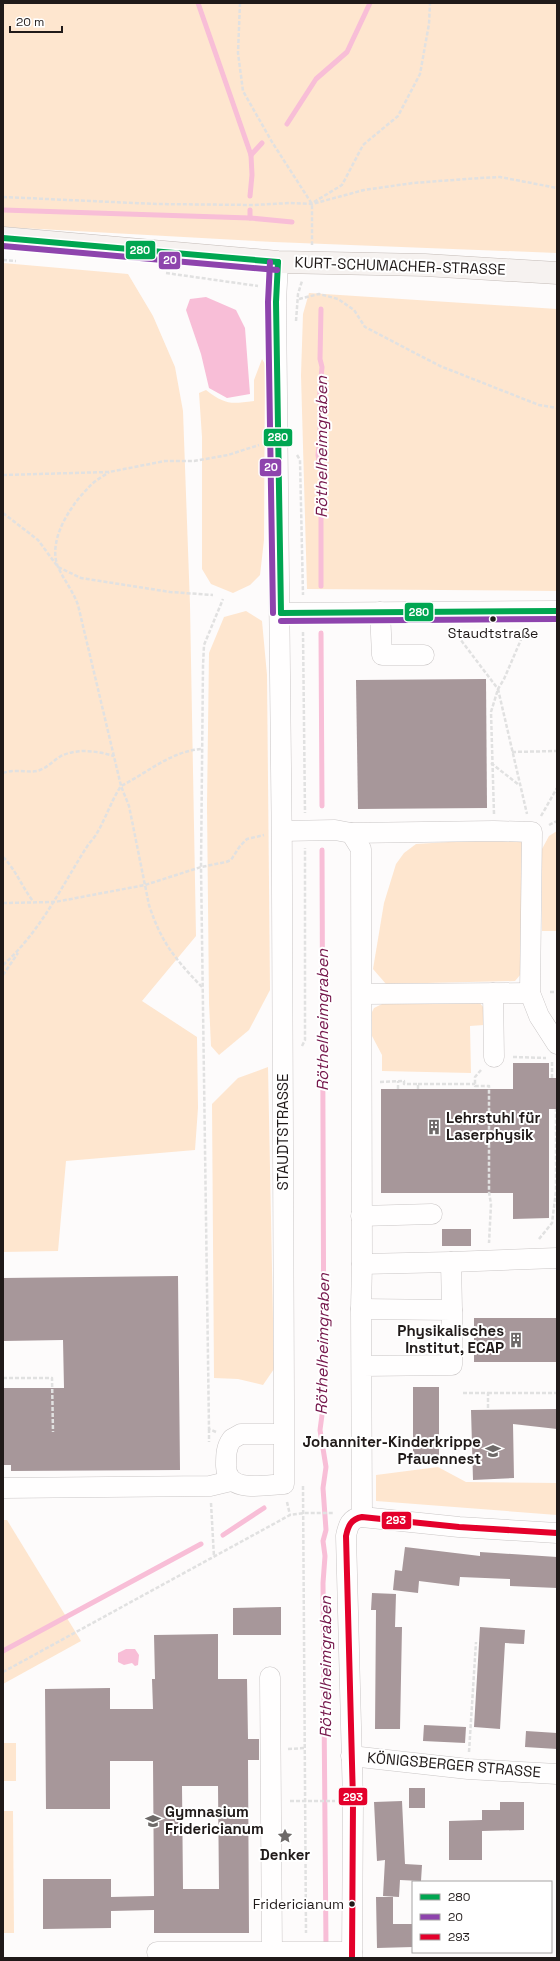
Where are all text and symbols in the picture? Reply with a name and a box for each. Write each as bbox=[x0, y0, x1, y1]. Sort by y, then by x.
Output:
scale bar bbox=[10, 8, 62, 34]
text: 20 m bbox=[16, 14, 44, 30]
line badge: 280 bbox=[125, 240, 156, 260]
text: 280 bbox=[130, 243, 150, 257]
line badge: 20 bbox=[158, 251, 181, 270]
street label: KURT-SCHUMACHER-STRASSE bbox=[294, 252, 506, 279]
text: 20 bbox=[163, 253, 177, 267]
water label: Röthelheimgraben bbox=[311, 375, 332, 518]
line badge: 280 bbox=[263, 428, 293, 447]
text: 280 bbox=[268, 430, 288, 444]
line badge: 20 bbox=[259, 458, 282, 477]
text: 20 bbox=[264, 460, 278, 474]
line badge: 280 bbox=[404, 602, 434, 622]
text: 280 bbox=[409, 605, 429, 619]
marker: Staudtstraße bbox=[488, 614, 498, 624]
place label: Staudtstraße bbox=[448, 624, 538, 642]
water label: Röthelheimgraben bbox=[312, 948, 333, 1091]
street label: STAUDTSTRASSE bbox=[273, 1074, 292, 1190]
place label: Lehrstuhl für Laserphysik bbox=[446, 1108, 540, 1144]
building icon: Lehrstuhl für Laserphysik bbox=[425, 1118, 443, 1136]
water label: Röthelheimgraben bbox=[311, 1272, 334, 1415]
place label: Physikalisches Institut, ECAP bbox=[397, 1321, 504, 1357]
building icon: Physikalisches Institut, ECAP bbox=[507, 1331, 525, 1349]
place label: Johanniter-Kinderkrippe Pfauennest bbox=[302, 1432, 481, 1468]
school or university icon: Johanniter-Kinderkrippe Pfauennest bbox=[484, 1442, 502, 1460]
line badge: 293 bbox=[381, 1511, 412, 1530]
text: 293 bbox=[386, 1513, 406, 1527]
water label: Röthelheimgraben bbox=[315, 1595, 336, 1738]
street label: KÖNIGSBERGER STRASSE bbox=[366, 1747, 542, 1782]
line badge: 293 bbox=[338, 1787, 368, 1806]
text: 293 bbox=[343, 1790, 363, 1804]
place label: Gymnasium Fridericianum bbox=[165, 1802, 264, 1838]
school or university icon: Gymnasium Fridericianum bbox=[144, 1812, 162, 1830]
place icon: Denker bbox=[276, 1827, 294, 1845]
place label: Denker bbox=[260, 1845, 310, 1864]
legend bbox=[412, 1881, 552, 1953]
text: 280 bbox=[448, 1889, 470, 1905]
place label: Fridericianum bbox=[253, 1895, 344, 1913]
marker: Fridericianum bbox=[347, 1899, 357, 1909]
text: 20 bbox=[448, 1909, 463, 1925]
text: 293 bbox=[448, 1929, 470, 1945]

